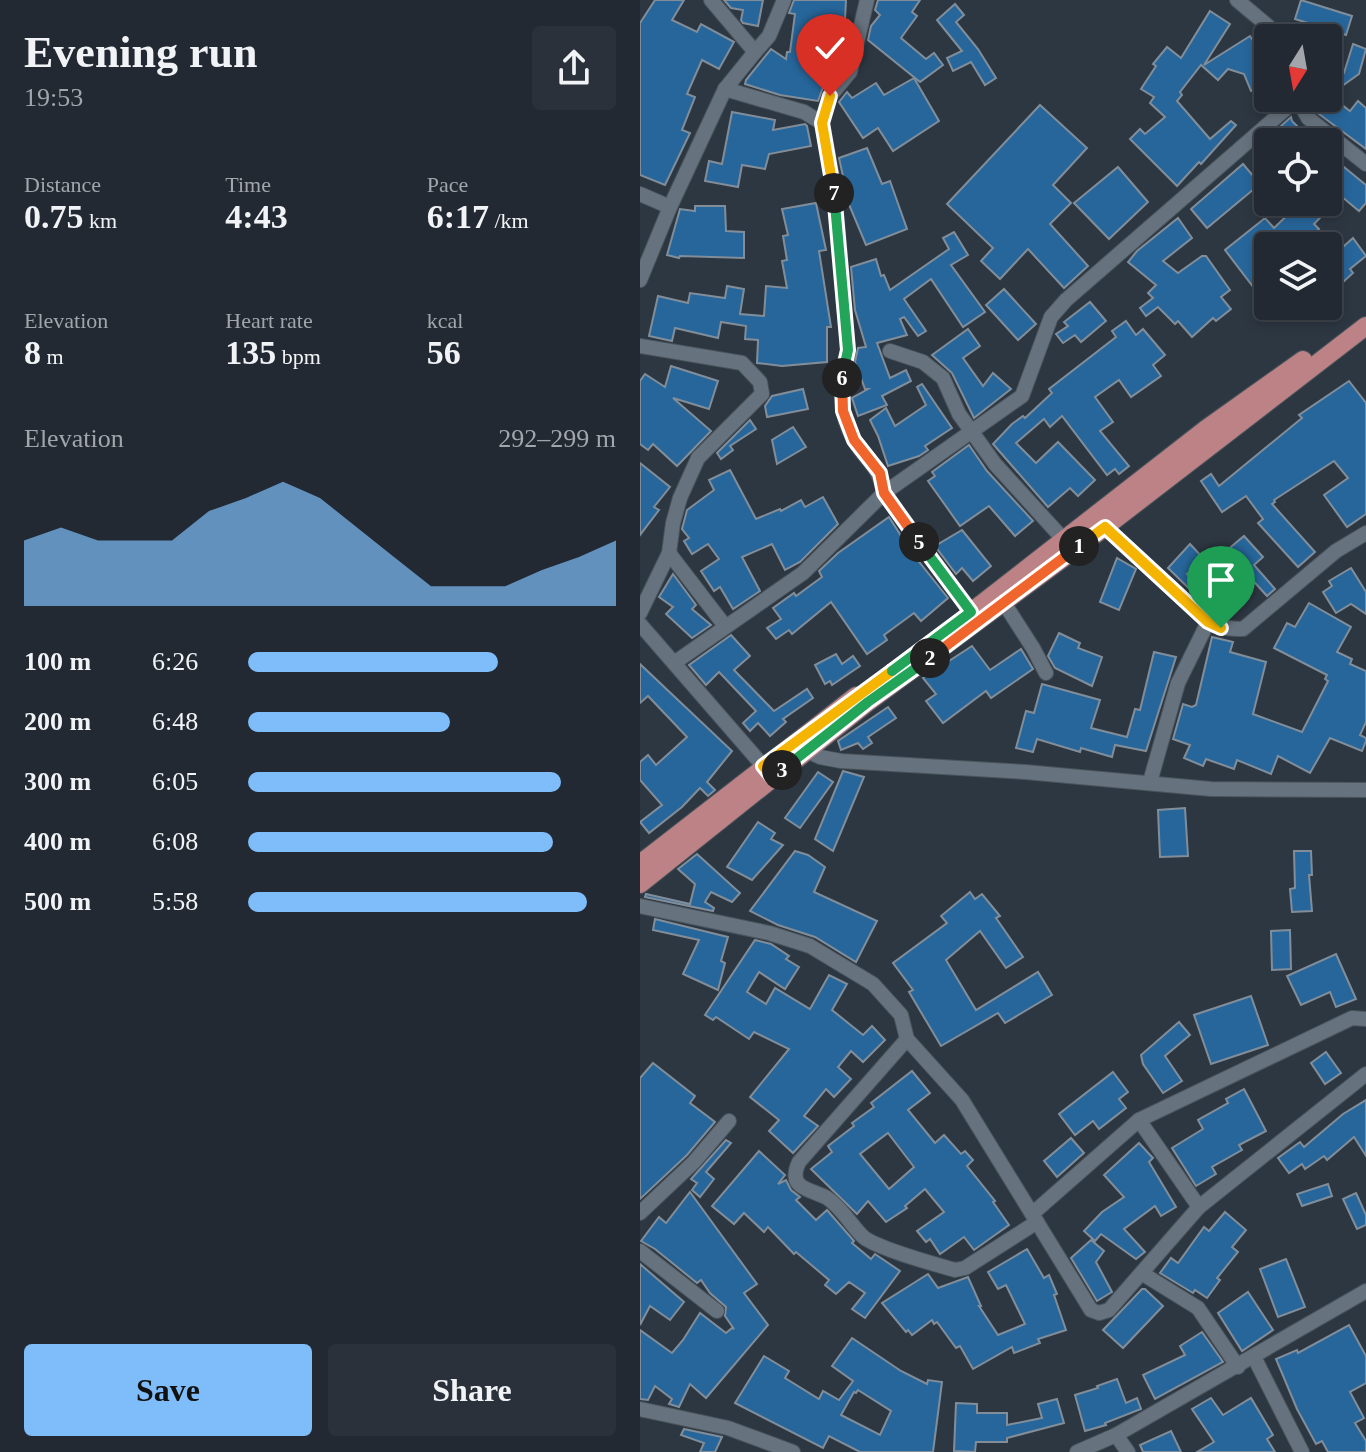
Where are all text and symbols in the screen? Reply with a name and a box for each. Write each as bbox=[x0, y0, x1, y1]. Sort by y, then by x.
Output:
pin bbox=[796, 14.0, 864, 96]
north arrow bbox=[1254, 24, 1342, 112]
map controls bbox=[1254, 24, 1342, 320]
button: share bbox=[532, 26, 616, 110]
icon: check bbox=[808, 26, 852, 70]
text: Evening run bbox=[24, 28, 258, 77]
text: 19:53 bbox=[24, 83, 83, 112]
button: locate bbox=[1254, 128, 1342, 216]
text: Distance bbox=[24, 172, 101, 197]
text: Time bbox=[225, 172, 271, 197]
text: Pace bbox=[427, 172, 468, 197]
pin: 7 bbox=[814, 173, 854, 213]
text: 7 bbox=[829, 180, 840, 205]
text: 0.75 bbox=[24, 198, 84, 235]
text: 4:43 bbox=[225, 198, 288, 235]
text: 6:17 bbox=[427, 198, 489, 235]
text: km bbox=[84, 208, 117, 233]
text: /km bbox=[489, 208, 529, 233]
button: layers bbox=[1254, 232, 1342, 320]
text: Elevation bbox=[24, 308, 108, 333]
text: Heart rate bbox=[225, 308, 313, 333]
text: kcal bbox=[427, 308, 463, 333]
text: 8 bbox=[24, 334, 41, 371]
text: 135 bbox=[225, 334, 276, 371]
text: 56 bbox=[427, 334, 461, 371]
text: m bbox=[41, 344, 64, 369]
text: bpm bbox=[276, 344, 321, 369]
pin: 6 bbox=[822, 358, 862, 398]
text: 6 bbox=[837, 365, 848, 390]
text: Elevation bbox=[24, 424, 124, 453]
text: 292–299 m bbox=[498, 424, 616, 453]
pin: 5 bbox=[899, 522, 939, 562]
pin: 1 bbox=[1059, 526, 1099, 566]
text: 5 bbox=[914, 529, 925, 554]
text: 1 bbox=[1074, 533, 1085, 558]
pin bbox=[1187, 546, 1255, 628]
icon: arrive bbox=[1199, 558, 1243, 602]
pin: 2 bbox=[910, 638, 950, 678]
text: 2 bbox=[925, 645, 936, 670]
text: 100 m bbox=[24, 647, 91, 676]
text: 6:26 bbox=[152, 647, 198, 676]
text: 200 m bbox=[24, 707, 91, 736]
text: 6:48 bbox=[152, 707, 198, 736]
pin: 3 bbox=[762, 750, 802, 790]
text: 3 bbox=[777, 757, 788, 782]
text: 300 m bbox=[24, 767, 91, 796]
text: 6:05 bbox=[152, 767, 198, 796]
text: 400 m bbox=[24, 827, 91, 856]
text: 6:08 bbox=[152, 827, 198, 856]
text: 500 m bbox=[24, 887, 91, 916]
text: 5:58 bbox=[152, 887, 198, 916]
button: Save bbox=[24, 1344, 312, 1436]
button: Share bbox=[328, 1344, 616, 1436]

